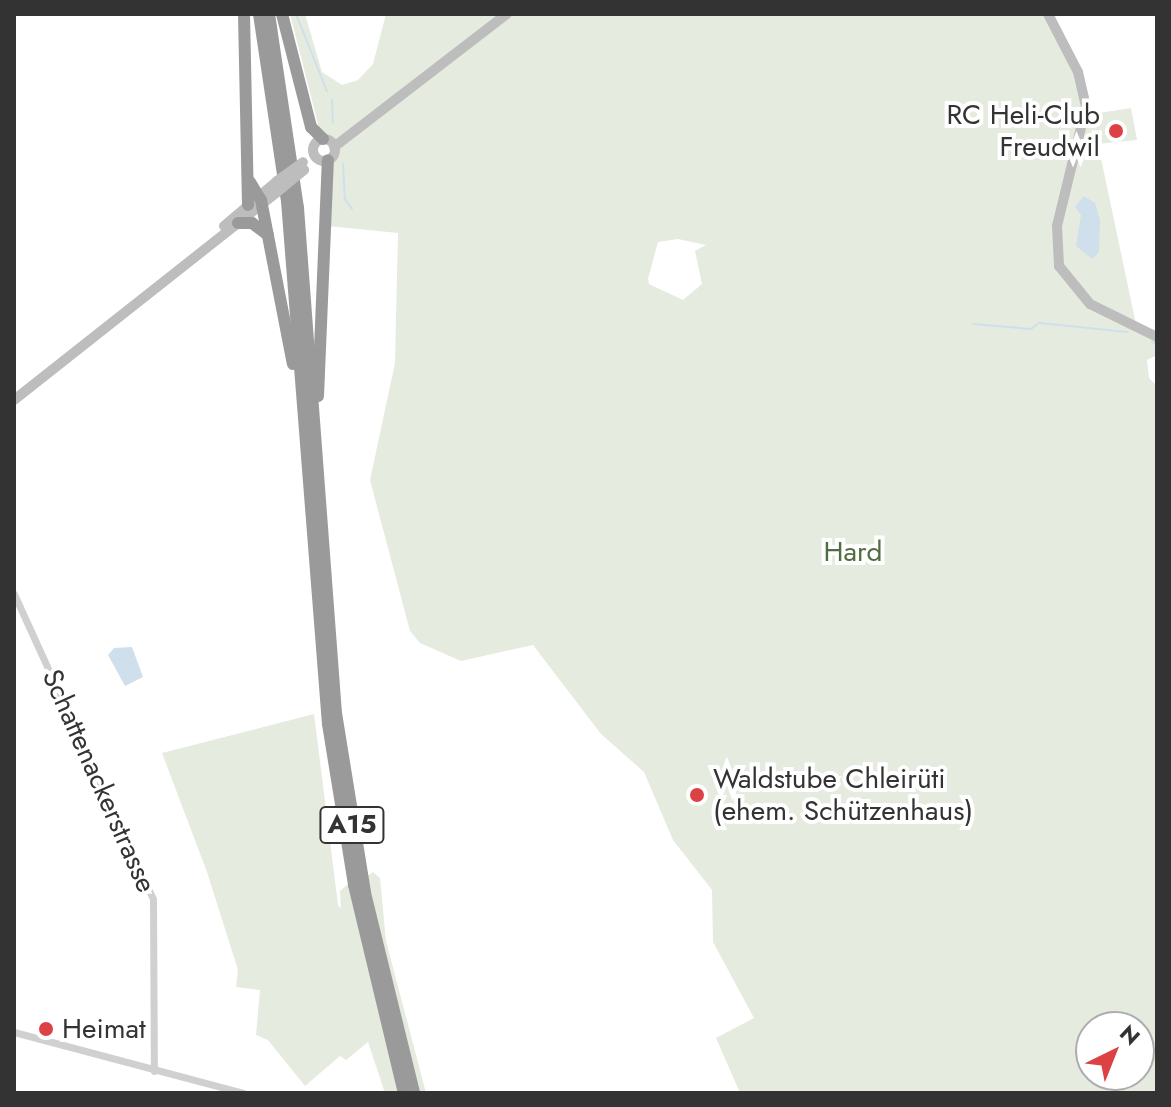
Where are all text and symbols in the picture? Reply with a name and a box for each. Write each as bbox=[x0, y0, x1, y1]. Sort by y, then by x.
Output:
place label: RC Heli-Club Freudwil bbox=[946, 98, 1100, 164]
marker: RC Heli-Club Freudwil bbox=[1107, 122, 1125, 140]
park label: Hard bbox=[823, 535, 883, 569]
street label: Schattenackerstrasse bbox=[35, 664, 163, 898]
place label: Waldstube Chleirüti (ehem. Schützenhaus) bbox=[713, 762, 973, 828]
marker: Waldstube Chleirüti (ehem. Schützenhaus) bbox=[688, 786, 706, 804]
road number: A15 bbox=[318, 803, 386, 847]
north arrow bbox=[1075, 1011, 1155, 1091]
place label: Heimat bbox=[62, 1012, 146, 1046]
text: N bbox=[1113, 1017, 1147, 1053]
marker: Heimat bbox=[37, 1020, 55, 1038]

